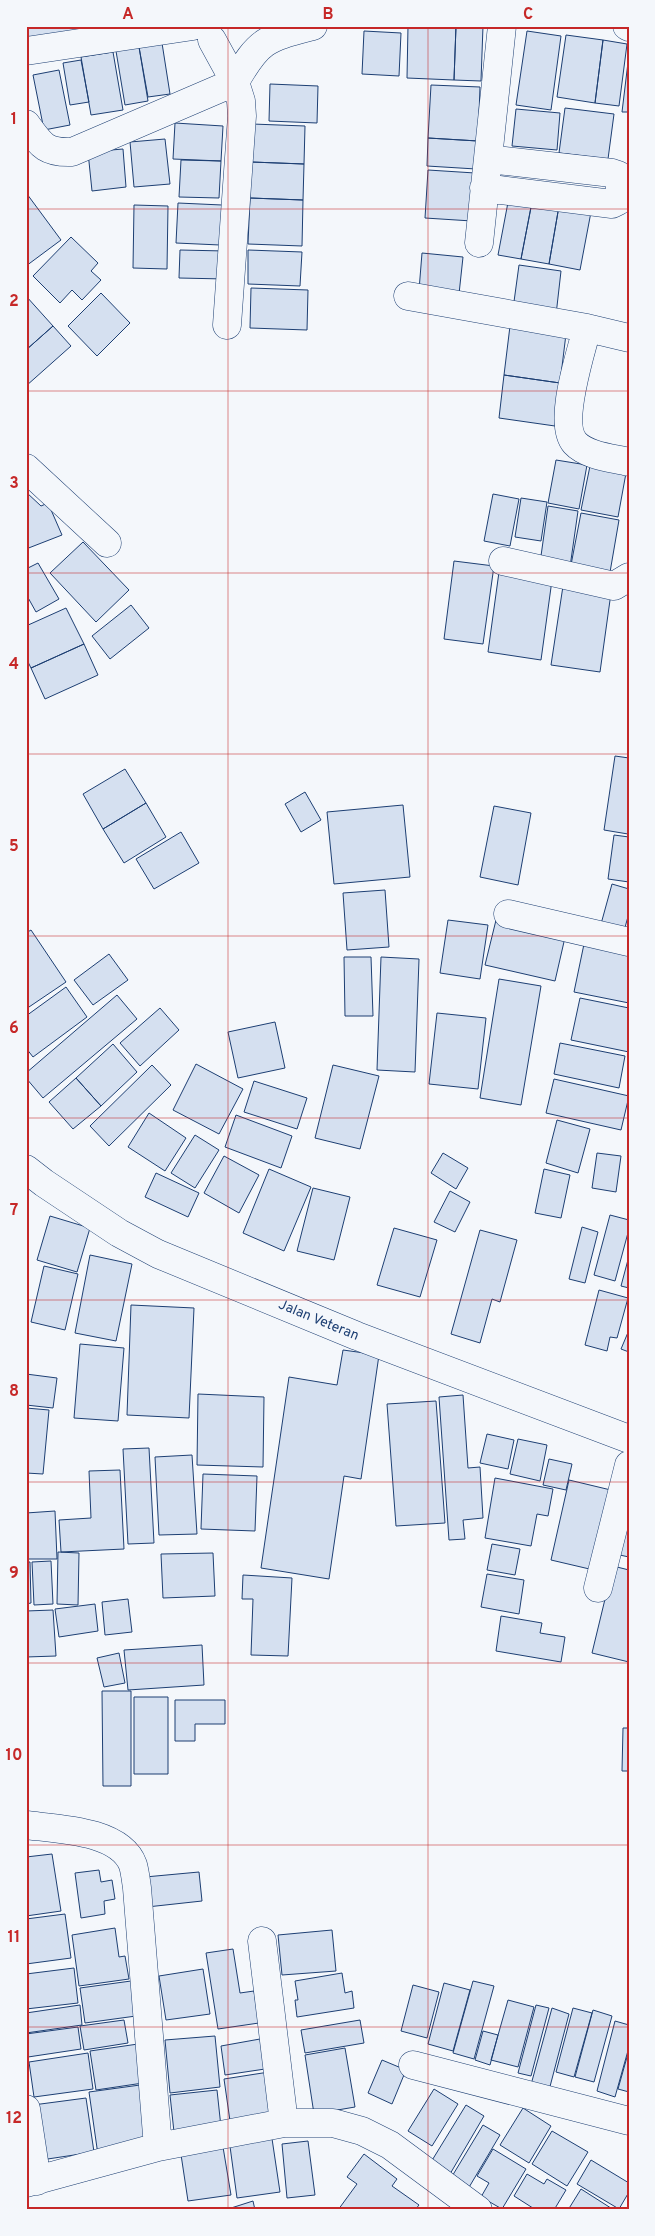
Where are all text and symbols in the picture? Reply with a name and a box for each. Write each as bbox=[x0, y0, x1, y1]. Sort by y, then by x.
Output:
text: A bbox=[122, 5, 134, 25]
text: B bbox=[322, 5, 334, 25]
text: C bbox=[523, 5, 533, 25]
text: 1 bbox=[11, 110, 17, 130]
text: 2 bbox=[9, 292, 19, 312]
text: 3 bbox=[9, 474, 19, 494]
text: 4 bbox=[9, 655, 19, 675]
text: 5 bbox=[9, 837, 19, 857]
text: 6 bbox=[9, 1019, 19, 1039]
text: 7 bbox=[10, 1201, 18, 1221]
street label: Jalan Veteran bbox=[276, 1296, 361, 1344]
text: 8 bbox=[9, 1382, 19, 1402]
text: 9 bbox=[9, 1564, 19, 1584]
text: 10 bbox=[6, 1746, 22, 1766]
text: 11 bbox=[8, 1928, 20, 1948]
text: 12 bbox=[6, 2109, 22, 2129]

